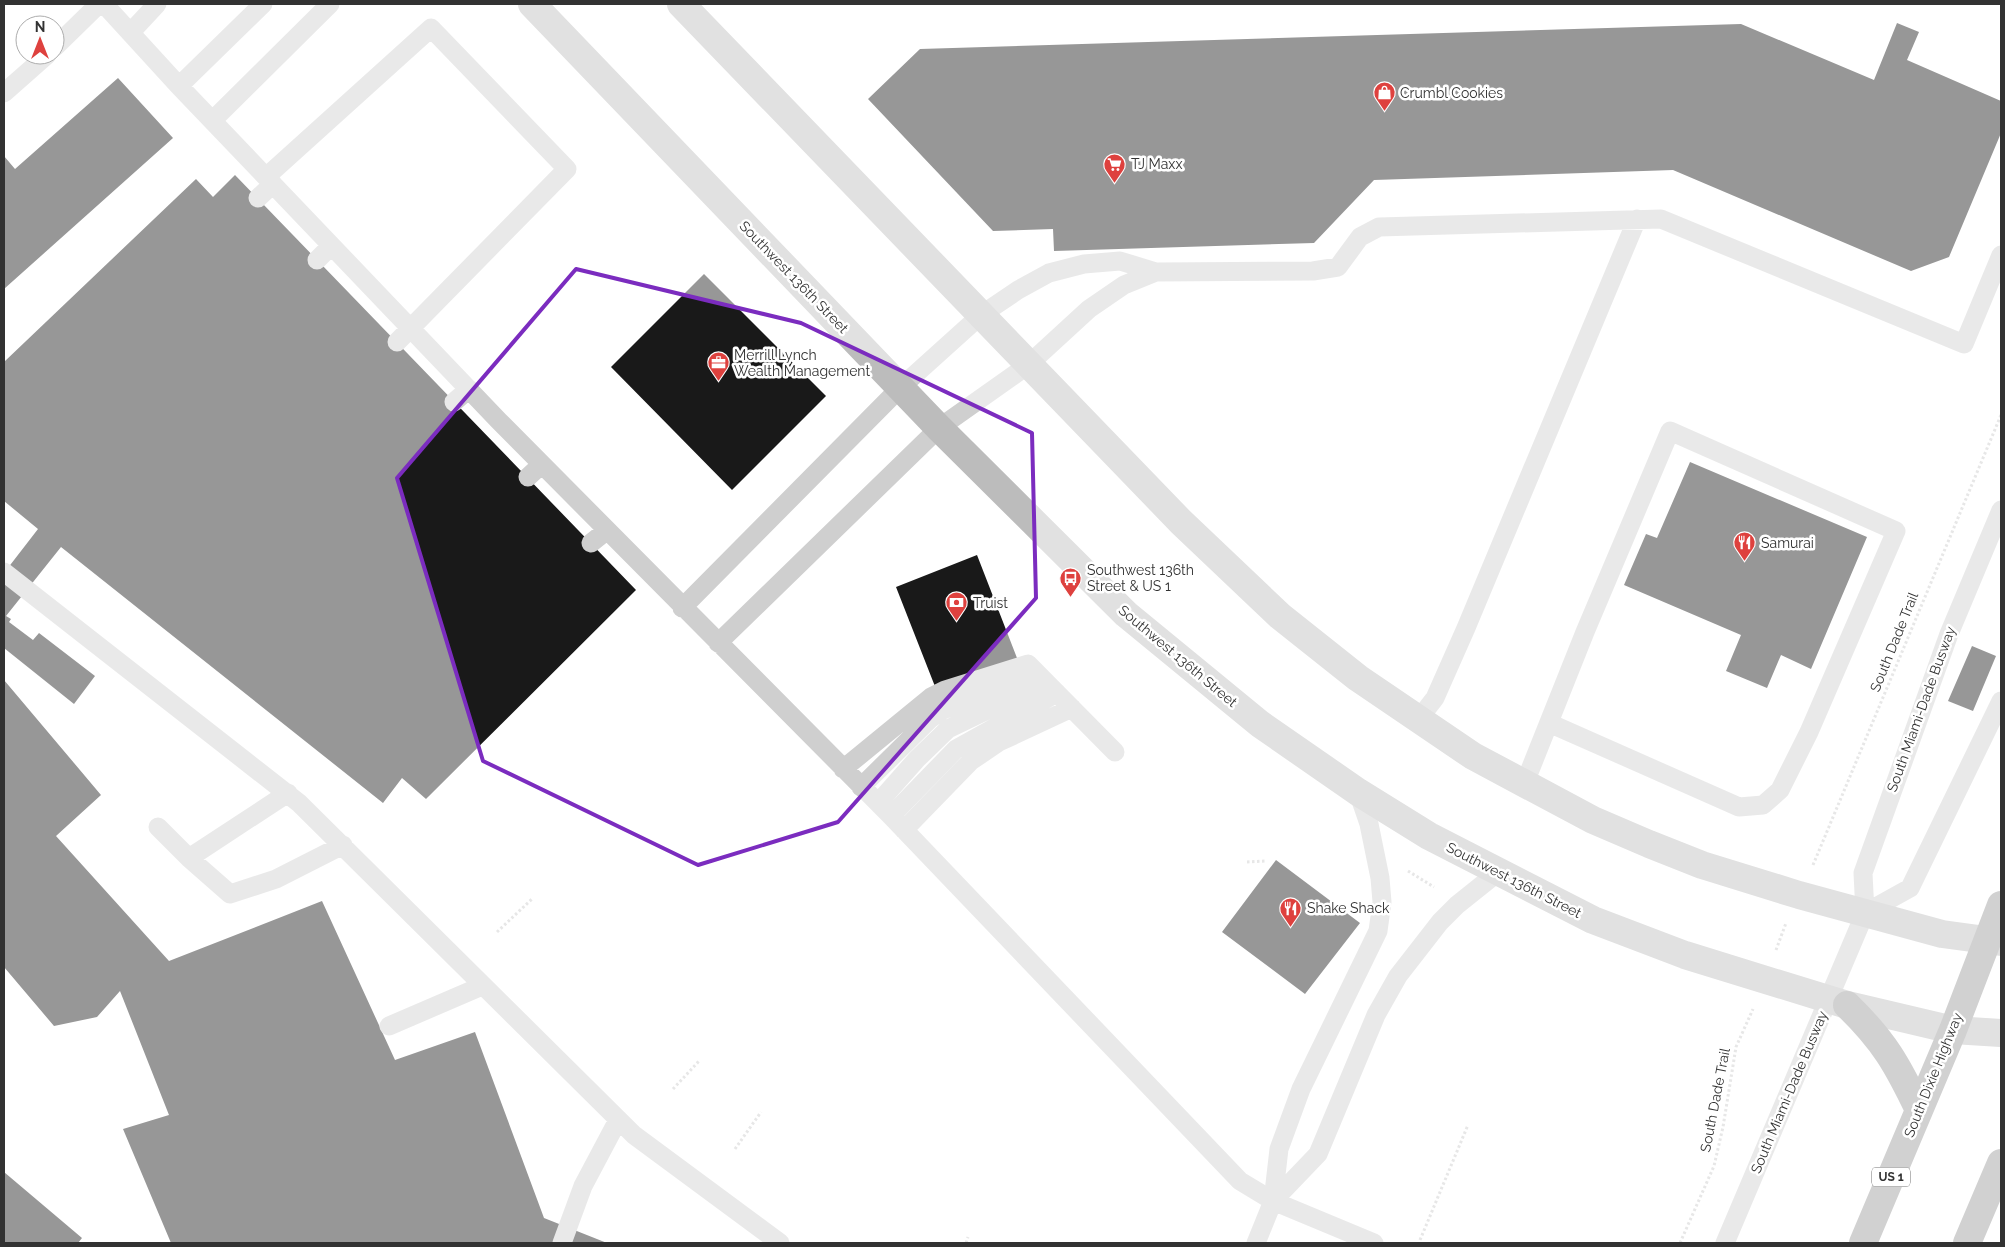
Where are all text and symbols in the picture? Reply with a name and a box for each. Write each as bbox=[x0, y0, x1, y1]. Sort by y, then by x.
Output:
north arrow bbox=[15, 15, 65, 65]
text: N bbox=[35, 19, 45, 35]
shop icon: Crumbl Cookies bbox=[1372, 81, 1396, 112]
place label: Crumbl Cookies bbox=[1400, 85, 1503, 101]
supermarket icon: TJ Maxx bbox=[1103, 152, 1127, 183]
place label: TJ Maxx bbox=[1131, 156, 1182, 172]
street label: Southwest 136th Street bbox=[736, 218, 852, 336]
place label: Merrill Lynch Wealth Management bbox=[734, 347, 870, 379]
office icon: Merrill Lynch Wealth Management bbox=[706, 351, 730, 382]
restaurant icon: Samurai bbox=[1733, 531, 1757, 562]
place label: Samurai bbox=[1761, 535, 1814, 551]
place label: Southwest 136th Street & US 1 bbox=[1087, 562, 1194, 594]
bus stop icon: Southwest 136th Street & US 1 bbox=[1059, 566, 1083, 597]
street label: South Dade Trail bbox=[1867, 590, 1921, 694]
bank icon: Truist bbox=[945, 591, 969, 622]
place label: Truist bbox=[973, 595, 1008, 611]
street label: Southwest 136th Street bbox=[1116, 602, 1241, 710]
street label: South Miami-Dade Busway bbox=[1884, 624, 1959, 794]
street label: Southwest 136th Street bbox=[1444, 839, 1584, 921]
restaurant icon: Shake Shack bbox=[1279, 896, 1303, 927]
place label: Shake Shack bbox=[1307, 900, 1390, 916]
street label: South Miami-Dade Busway bbox=[1747, 1008, 1831, 1176]
street label: South Dixie Highway bbox=[1901, 1010, 1965, 1140]
street label: South Dade Trail bbox=[1697, 1046, 1733, 1154]
road number: US 1 bbox=[1872, 1168, 1910, 1186]

